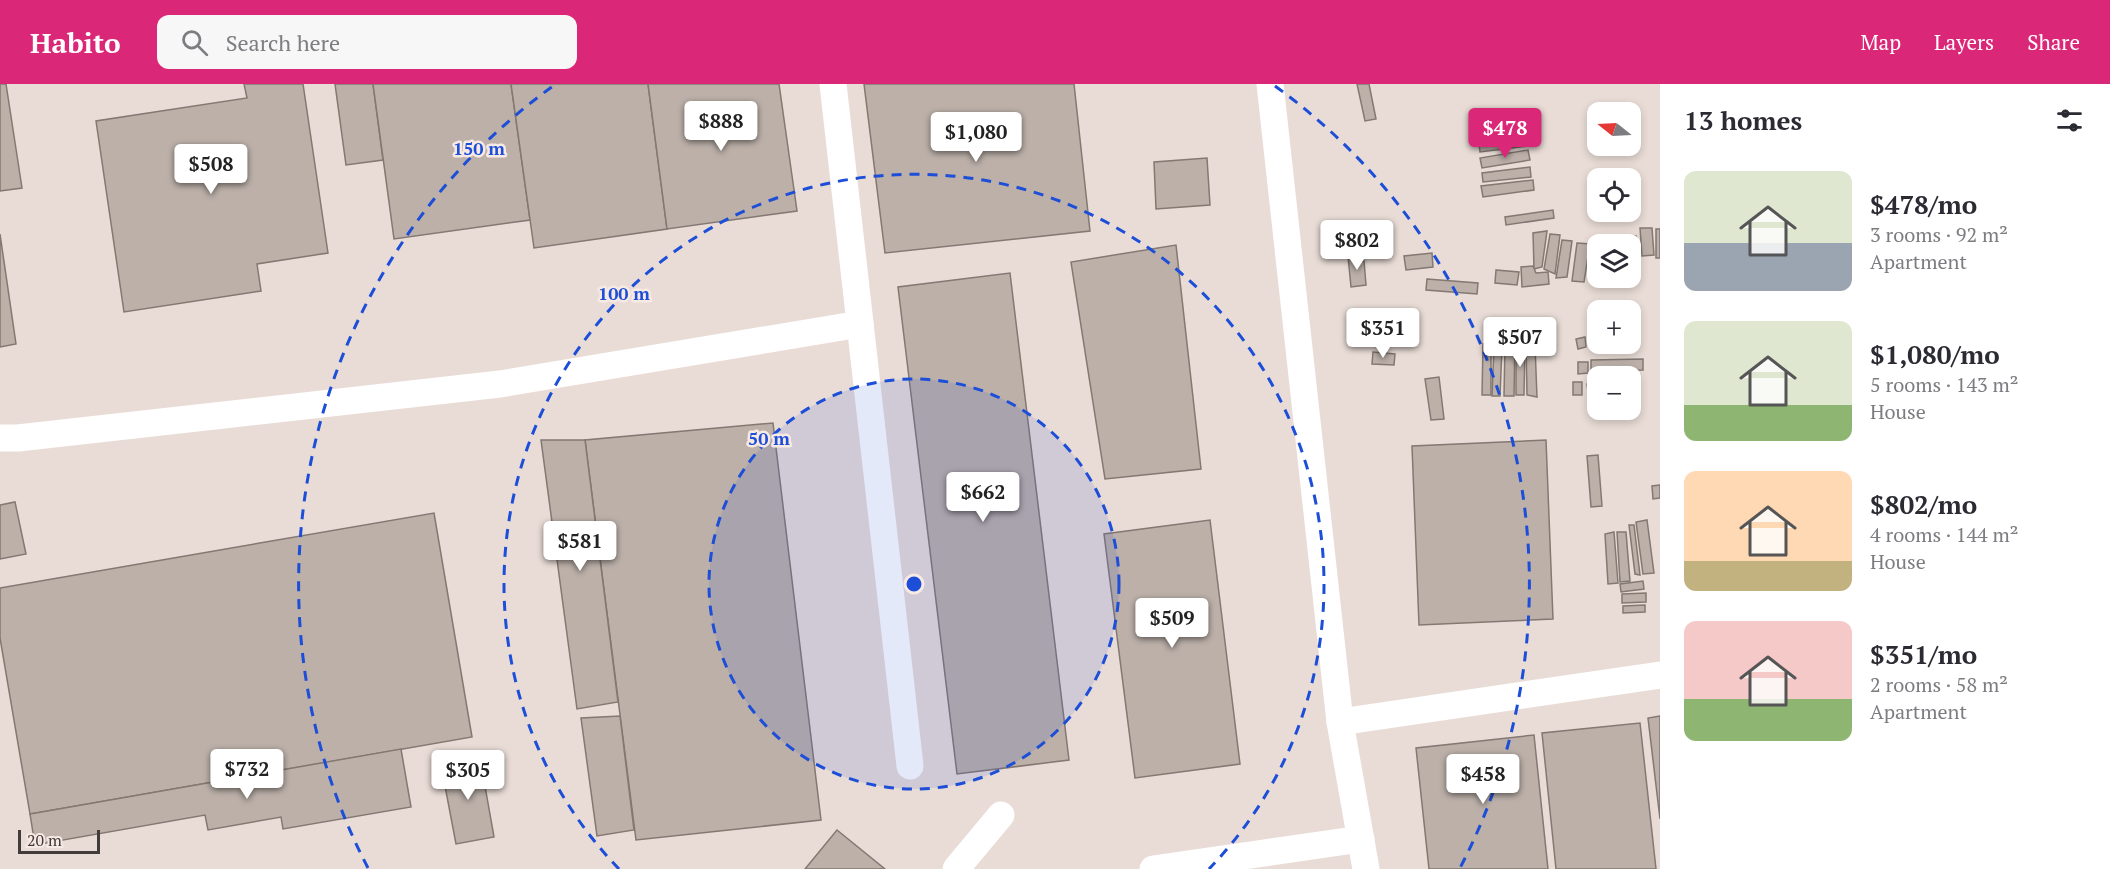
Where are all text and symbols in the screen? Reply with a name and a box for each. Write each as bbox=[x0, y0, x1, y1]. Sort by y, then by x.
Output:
search box bbox=[157, 15, 577, 69]
text: Habito bbox=[30, 24, 121, 61]
icon: search bbox=[178, 26, 211, 59]
text: Search here bbox=[226, 28, 340, 57]
text: Map bbox=[1860, 28, 1901, 56]
text: Layers bbox=[1934, 28, 1994, 56]
text: Share bbox=[2027, 28, 2080, 56]
pin: $888 bbox=[685, 101, 757, 152]
north arrow bbox=[1587, 102, 1641, 156]
map controls bbox=[1587, 102, 1641, 420]
text: 13 homes bbox=[1684, 103, 1802, 137]
icon: filters bbox=[2053, 104, 2086, 137]
text: $888 bbox=[698, 107, 744, 134]
pin: $478 bbox=[1469, 108, 1541, 159]
pin: $1,080 bbox=[927, 112, 1025, 163]
text: $478 bbox=[1482, 114, 1528, 141]
text: $1,080 bbox=[945, 118, 1007, 145]
text: 150 m bbox=[453, 136, 505, 160]
pin: $508 bbox=[175, 144, 247, 195]
text: $508 bbox=[188, 150, 234, 177]
button: locate bbox=[1587, 168, 1641, 222]
text: $478/mo bbox=[1870, 187, 1977, 221]
icon: home bbox=[1732, 195, 1804, 267]
pin: $802 bbox=[1321, 220, 1393, 271]
text: 3 rooms · 92 m² bbox=[1870, 221, 2008, 248]
text: $802 bbox=[1334, 226, 1380, 253]
button: layers bbox=[1587, 234, 1641, 288]
text: Apartment bbox=[1870, 248, 1967, 275]
text: 100 m bbox=[598, 281, 650, 305]
button: + bbox=[1587, 300, 1641, 354]
pin: $351 bbox=[1347, 308, 1419, 359]
text: $351 bbox=[1360, 314, 1406, 341]
pin: $507 bbox=[1484, 317, 1556, 368]
text: $507 bbox=[1497, 323, 1543, 350]
text: $1,080/mo bbox=[1870, 337, 2000, 371]
icon: home bbox=[1732, 345, 1804, 417]
button: − bbox=[1587, 366, 1641, 420]
text: 5 rooms · 143 m² bbox=[1870, 371, 2018, 398]
text: House bbox=[1870, 398, 1926, 425]
text: 50 m bbox=[748, 426, 790, 450]
pin: $662 bbox=[947, 472, 1019, 523]
text: $662 bbox=[960, 478, 1006, 505]
text: $802/mo bbox=[1870, 487, 1977, 521]
icon: home bbox=[1732, 495, 1804, 567]
pin: $581 bbox=[544, 521, 616, 572]
text: 4 rooms · 144 m² bbox=[1870, 521, 2018, 548]
text: $581 bbox=[557, 527, 603, 554]
text: House bbox=[1870, 548, 1926, 575]
centre of rings bbox=[904, 574, 924, 594]
pin: $509 bbox=[1136, 598, 1208, 649]
text: $509 bbox=[1149, 604, 1195, 631]
text: $351/mo bbox=[1870, 637, 1977, 671]
icon: home bbox=[1732, 645, 1804, 717]
text: 2 rooms · 58 m² bbox=[1870, 671, 2008, 698]
text: Apartment bbox=[1870, 698, 1967, 725]
pin: $732 bbox=[211, 749, 283, 800]
pin: $305 bbox=[432, 750, 504, 801]
pin: $458 bbox=[1447, 754, 1519, 805]
text: $732 bbox=[224, 755, 270, 782]
text: $305 bbox=[445, 756, 491, 783]
text: $458 bbox=[1460, 760, 1506, 787]
scale bar bbox=[18, 827, 100, 854]
text: 20 m bbox=[27, 829, 62, 851]

